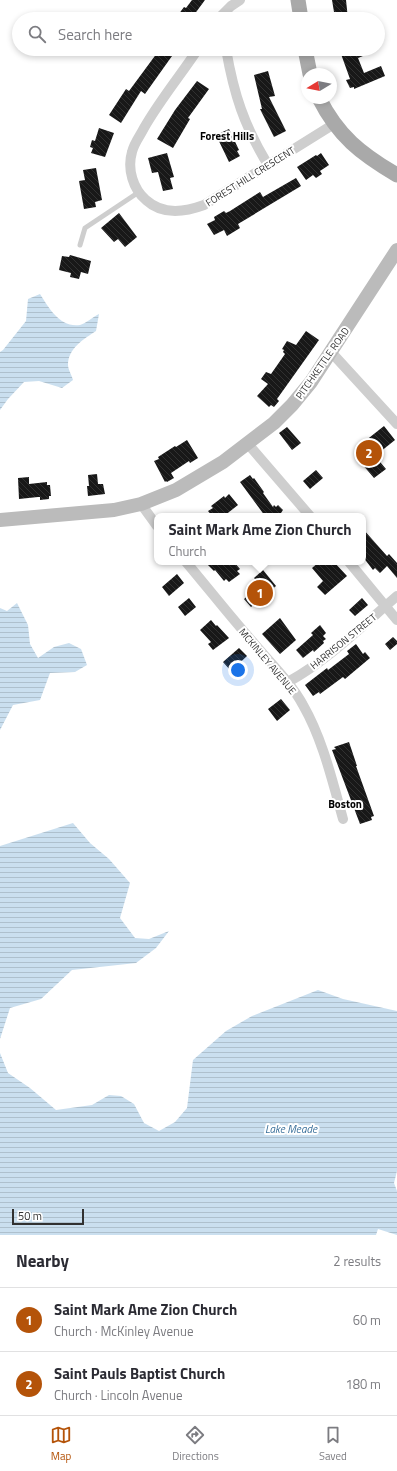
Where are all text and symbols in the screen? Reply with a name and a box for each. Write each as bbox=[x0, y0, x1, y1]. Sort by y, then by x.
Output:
search box bbox=[12, 12, 385, 56]
icon: search bbox=[26, 23, 48, 45]
text: Search here bbox=[58, 23, 132, 46]
north arrow bbox=[301, 68, 337, 104]
district label: Forest Hills bbox=[200, 128, 254, 144]
street label: FOREST HILL CRESCENT bbox=[203, 142, 298, 210]
street label: PITCHKETTLE ROAD bbox=[292, 324, 353, 402]
pin: 2 bbox=[356, 438, 382, 468]
popup bbox=[154, 513, 366, 565]
text: Saint Mark Ame Zion Church bbox=[168, 518, 352, 541]
text: Church bbox=[168, 541, 206, 561]
pin: 1 bbox=[247, 578, 273, 608]
street label: HARRISON STREET bbox=[307, 609, 380, 673]
street label: MCKINLEY AVENUE bbox=[235, 625, 300, 698]
your location bbox=[228, 660, 248, 680]
district label: Boston bbox=[328, 796, 362, 812]
water label: Lake Meade bbox=[265, 1121, 318, 1137]
scale bar bbox=[12, 1207, 84, 1226]
text: 50 m bbox=[18, 1208, 42, 1224]
text: Nearby bbox=[16, 1248, 69, 1274]
text: 2 results bbox=[333, 1251, 381, 1271]
text: Saint Mark Ame Zion Church bbox=[54, 1298, 237, 1321]
text: 1 bbox=[25, 1310, 33, 1330]
text: 60 m bbox=[353, 1310, 381, 1330]
text: Church · McKinley Avenue bbox=[54, 1321, 194, 1341]
text: Saint Pauls Baptist Church bbox=[54, 1362, 225, 1385]
text: 2 bbox=[25, 1374, 33, 1394]
text: 180 m bbox=[345, 1374, 381, 1394]
text: Church · Lincoln Avenue bbox=[54, 1385, 183, 1405]
tab: Map bbox=[50, 1424, 72, 1464]
tab: Directions bbox=[172, 1424, 219, 1464]
tab: Saved bbox=[319, 1424, 347, 1464]

